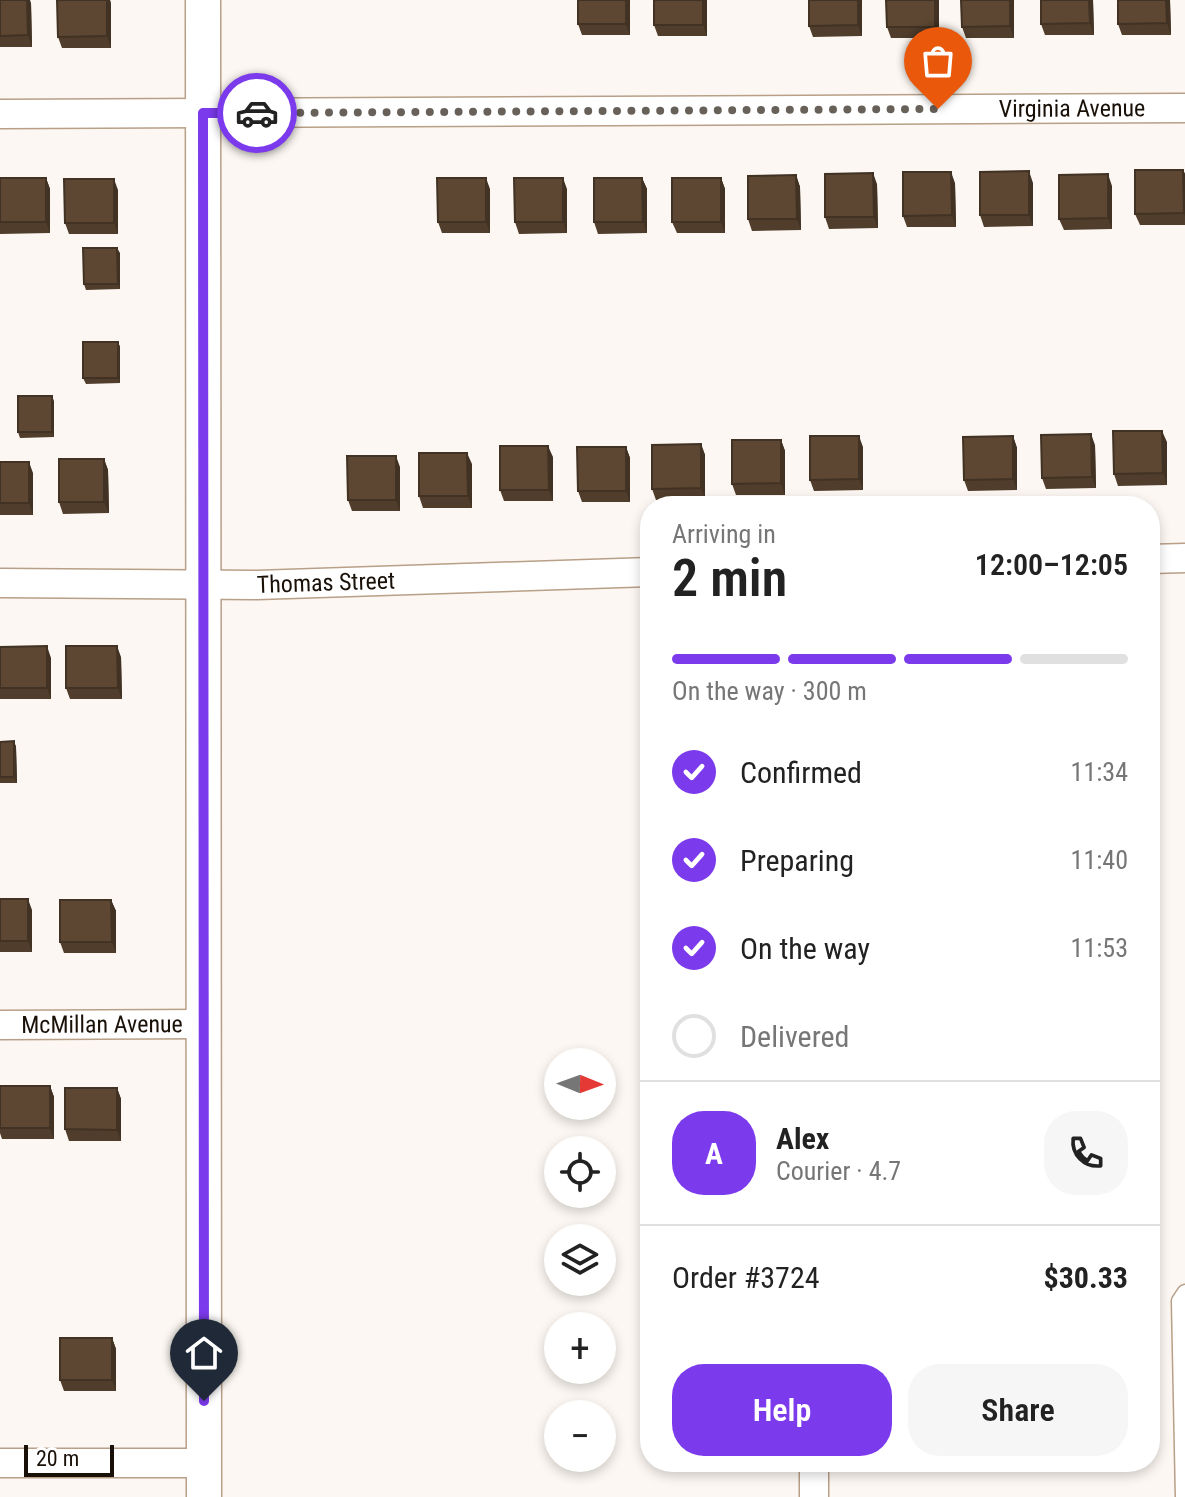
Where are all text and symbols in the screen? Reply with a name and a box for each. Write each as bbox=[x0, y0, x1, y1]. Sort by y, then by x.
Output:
pin bbox=[904, 27, 972, 109]
icon: bag bbox=[916, 39, 960, 83]
courier bbox=[217, 73, 297, 153]
icon: car bbox=[235, 91, 279, 135]
street label: Virginia Avenue bbox=[999, 94, 1145, 123]
text: Arriving in bbox=[672, 519, 776, 549]
text: 12:00–12:05 bbox=[975, 547, 1128, 582]
text: 2 min bbox=[672, 548, 787, 609]
street label: Thomas Street bbox=[256, 566, 396, 599]
text: On the way · 300 m bbox=[672, 676, 867, 706]
icon: check bbox=[672, 750, 716, 794]
text: Confirmed bbox=[740, 755, 862, 790]
text: 11:34 bbox=[1071, 757, 1128, 787]
icon: check bbox=[672, 838, 716, 882]
text: Preparing bbox=[740, 843, 854, 878]
text: 11:40 bbox=[1071, 845, 1128, 875]
icon: check bbox=[672, 926, 716, 970]
text: On the way bbox=[740, 931, 870, 966]
text: 11:53 bbox=[1071, 933, 1128, 963]
street label: McMillan Avenue bbox=[21, 1010, 183, 1039]
text: Delivered bbox=[740, 1019, 849, 1054]
north arrow bbox=[544, 1048, 616, 1120]
map controls bbox=[544, 1048, 616, 1472]
button: phone bbox=[1044, 1111, 1128, 1195]
text: Alex bbox=[776, 1121, 829, 1156]
button: locate bbox=[544, 1136, 616, 1208]
text: A bbox=[705, 1136, 723, 1171]
text: Courier · 4.7 bbox=[776, 1156, 901, 1186]
button: layers bbox=[544, 1224, 616, 1296]
text: Order #3724 bbox=[672, 1260, 820, 1295]
text: $30.33 bbox=[1043, 1260, 1128, 1295]
button: + bbox=[544, 1312, 616, 1384]
pin bbox=[170, 1319, 238, 1401]
icon: home bbox=[182, 1331, 226, 1375]
button: Help bbox=[672, 1364, 892, 1456]
button: Share bbox=[908, 1364, 1128, 1456]
button: − bbox=[544, 1400, 616, 1472]
scale bar bbox=[24, 1441, 114, 1477]
text: 20 m bbox=[36, 1446, 79, 1471]

